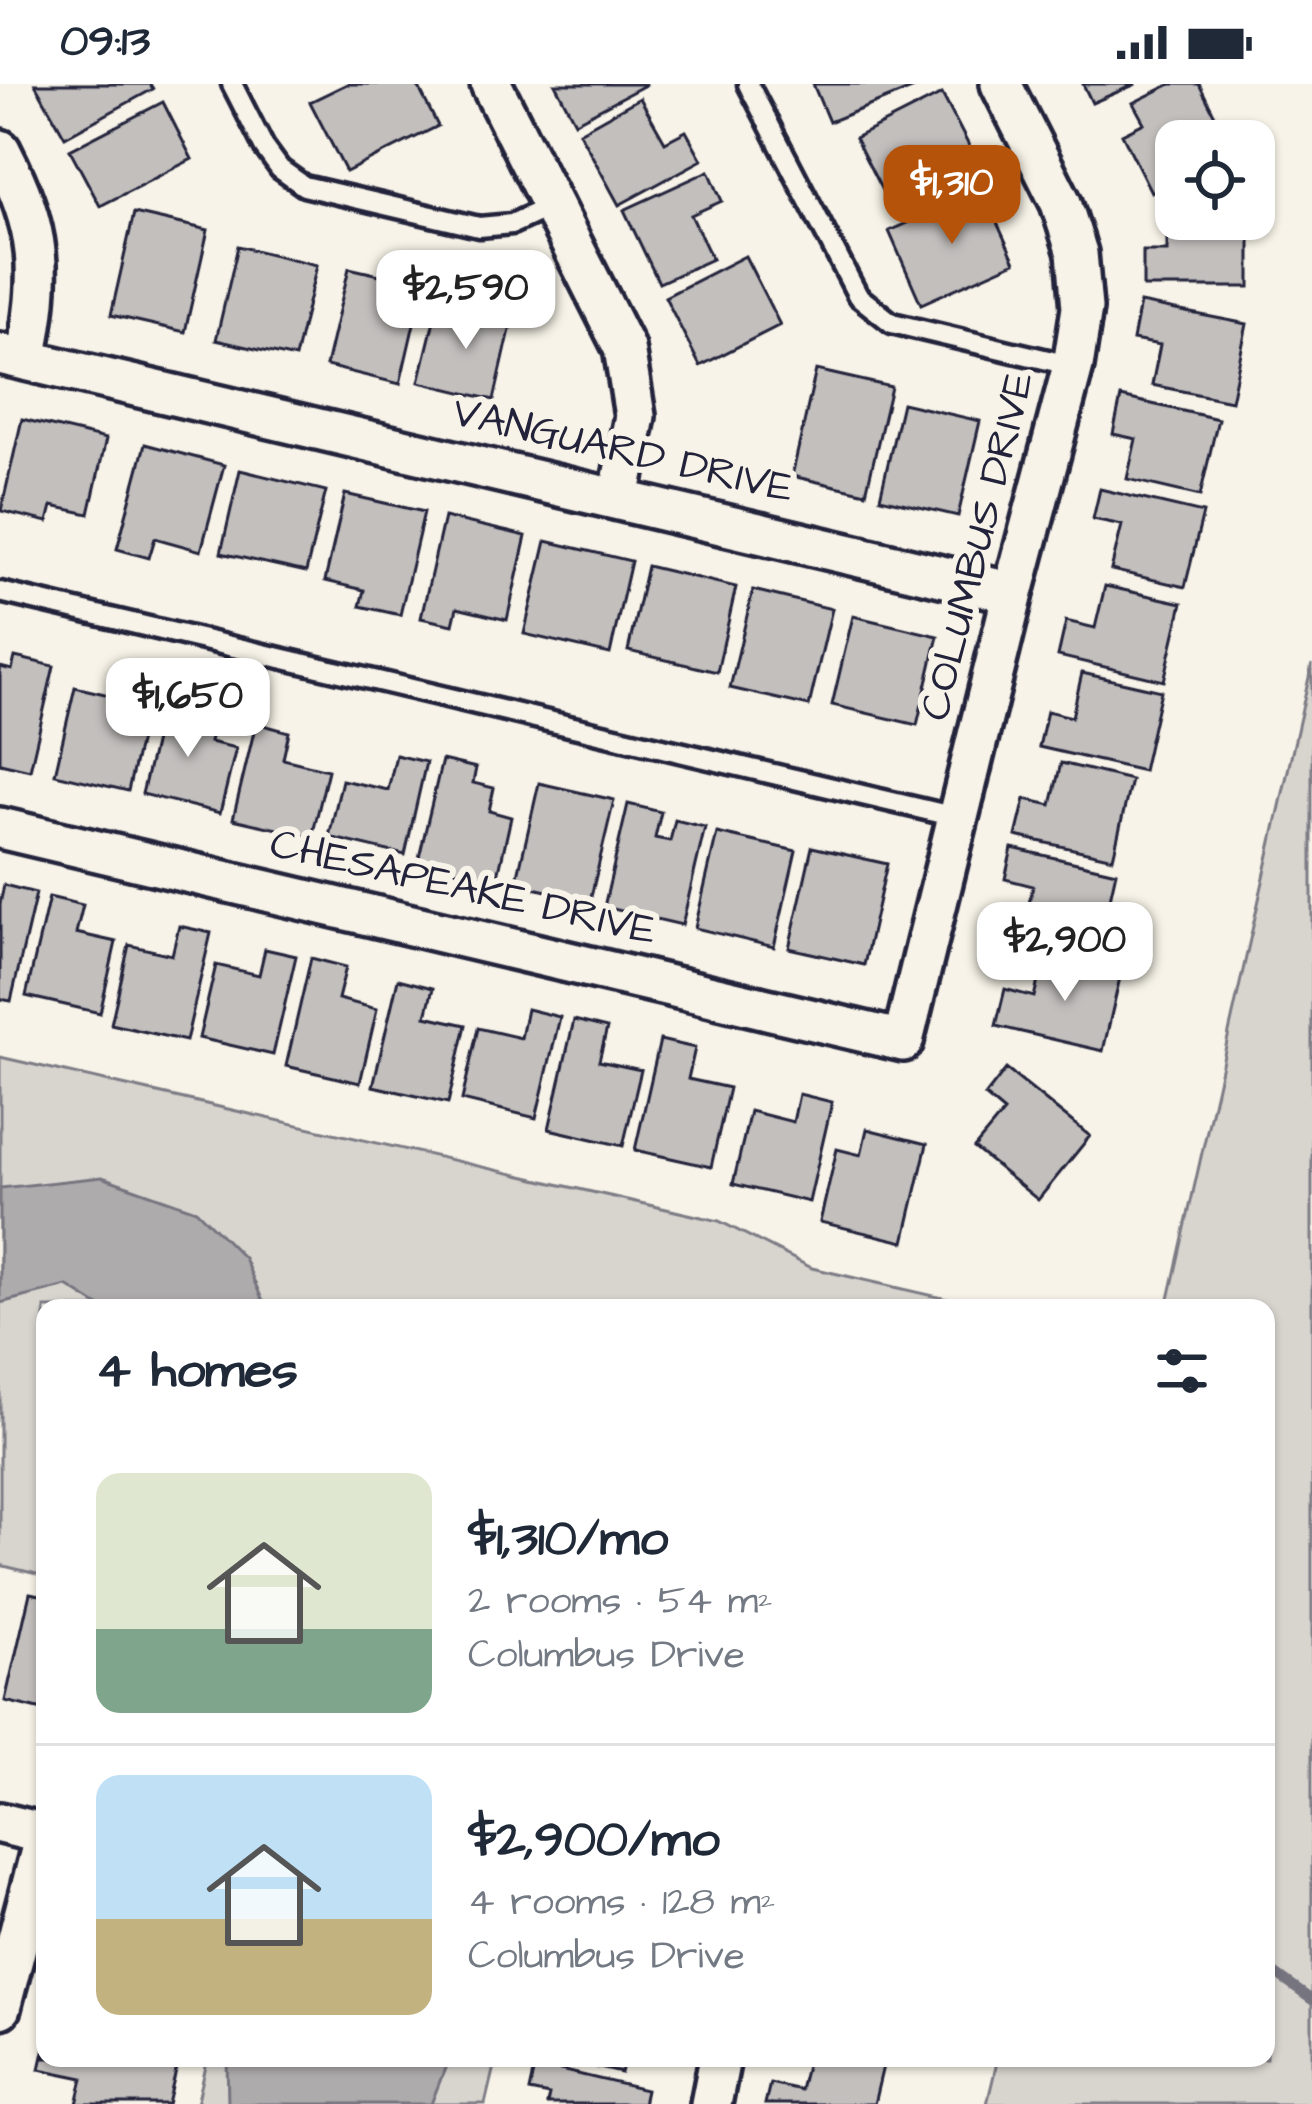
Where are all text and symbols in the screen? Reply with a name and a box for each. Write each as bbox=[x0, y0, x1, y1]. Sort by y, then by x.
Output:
text: 09:13 bbox=[60, 11, 150, 73]
map controls bbox=[1155, 120, 1275, 240]
button: locate bbox=[1155, 120, 1275, 240]
pin: $1,310 bbox=[854, 145, 1050, 247]
text: $1,310 bbox=[910, 157, 994, 211]
pin: $2,590 bbox=[368, 250, 564, 352]
text: $2,590 bbox=[403, 262, 529, 316]
street label: COLUMBUS DRIVE bbox=[907, 366, 1049, 726]
street label: VANGUARD DRIVE bbox=[447, 384, 799, 518]
pin: $1,650 bbox=[90, 658, 286, 760]
text: $1,650 bbox=[133, 670, 243, 724]
street label: CHESAPEAKE DRIVE bbox=[264, 815, 662, 961]
pin: $2,900 bbox=[967, 902, 1163, 1004]
text: $2,900 bbox=[1004, 914, 1126, 968]
text: 4 homes bbox=[96, 1336, 298, 1407]
icon: filters bbox=[1149, 1338, 1215, 1404]
text: $1,310/mo bbox=[468, 1504, 668, 1575]
icon: home bbox=[192, 1521, 336, 1665]
text: 2 rooms · 54 m² bbox=[468, 1575, 773, 1629]
text: Columbus Drive bbox=[468, 1629, 745, 1683]
text: $2,900/mo bbox=[468, 1805, 720, 1876]
icon: home bbox=[192, 1823, 336, 1967]
text: 4 rooms · 128 m² bbox=[468, 1876, 775, 1930]
text: Columbus Drive bbox=[468, 1930, 745, 1984]

